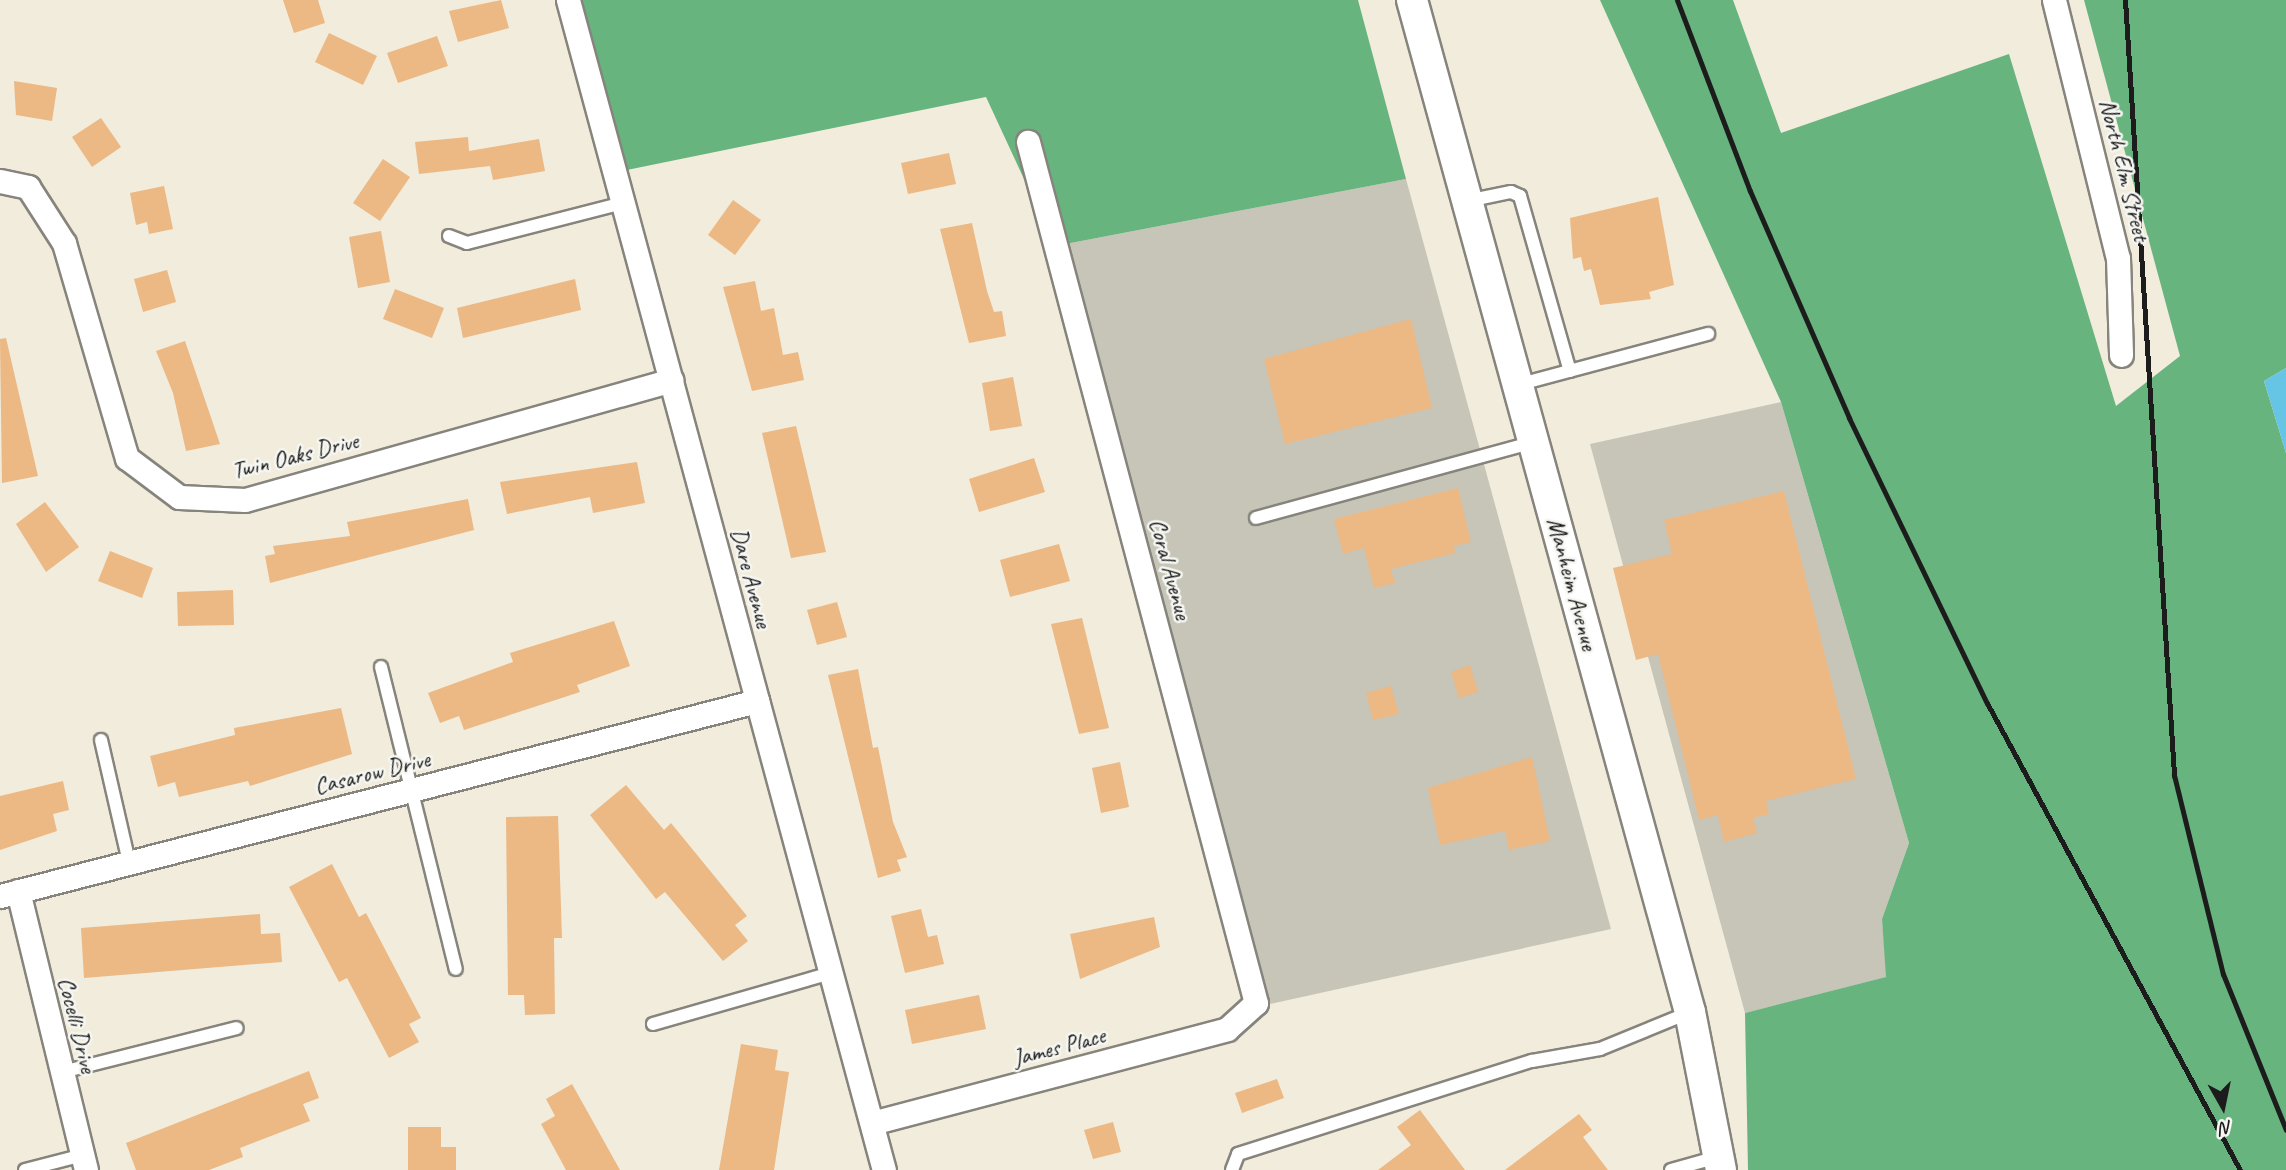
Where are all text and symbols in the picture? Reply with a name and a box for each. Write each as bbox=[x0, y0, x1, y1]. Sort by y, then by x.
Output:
street label: North Elm Street bbox=[2092, 96, 2156, 244]
street label: Twin Oaks Drive bbox=[228, 426, 362, 486]
street label: Coral Avenue bbox=[1143, 515, 1197, 623]
street label: Manheim Avenue bbox=[1540, 515, 1604, 653]
street label: Dare Avenue bbox=[724, 525, 778, 631]
street label: Casarow Drive bbox=[311, 745, 433, 801]
street label: Cocelli Drive bbox=[51, 974, 103, 1076]
street label: James Place bbox=[1009, 1021, 1109, 1073]
north arrow bbox=[2188, 1072, 2258, 1142]
text: N bbox=[2219, 1115, 2234, 1141]

